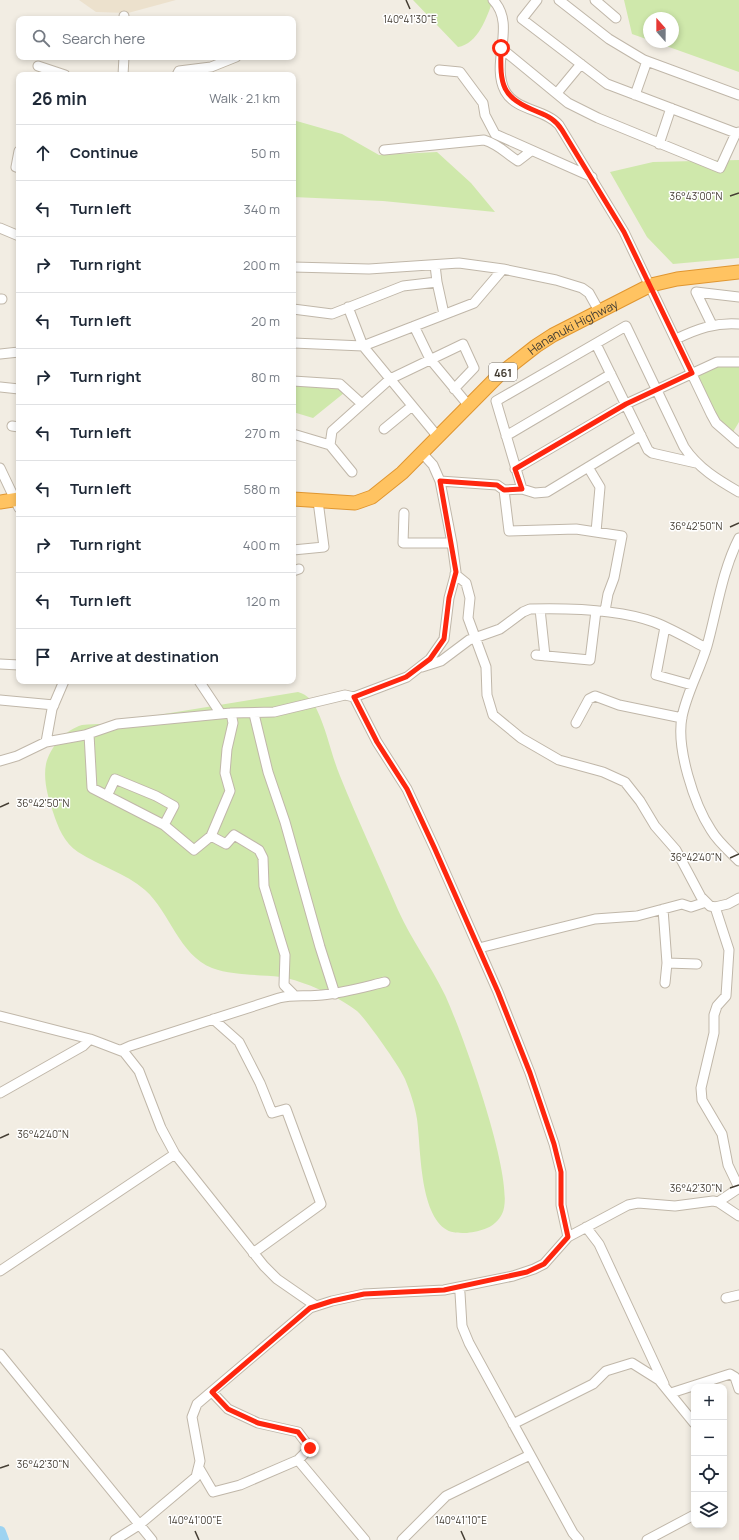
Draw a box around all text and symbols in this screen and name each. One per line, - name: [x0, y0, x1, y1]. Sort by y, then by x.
- text: 140°41'30"E: [383, 12, 437, 26]
- north arrow: [643, 12, 679, 48]
- search box: [16, 16, 296, 60]
- icon: search: [30, 27, 52, 49]
- text: Search here: [62, 28, 145, 49]
- route start: [492, 39, 510, 57]
- text: 26 min: [32, 87, 87, 110]
- text: Walk · 2.1 km: [209, 89, 280, 107]
- icon: ahead: [32, 142, 54, 164]
- text: Continue: [70, 142, 138, 163]
- text: 50 m: [251, 144, 280, 162]
- text: 36°43'00"N: [670, 189, 723, 203]
- icon: left: [32, 198, 54, 220]
- text: Turn left: [70, 198, 132, 219]
- text: 340 m: [244, 200, 280, 218]
- icon: right: [32, 254, 54, 276]
- text: Turn right: [70, 254, 141, 275]
- text: 200 m: [243, 256, 280, 274]
- street label: Hananuki Highway: [524, 295, 621, 358]
- icon: left: [32, 310, 54, 332]
- text: Turn left: [70, 310, 132, 331]
- text: 20 m: [251, 312, 280, 330]
- road number: 461: [489, 363, 517, 381]
- icon: right: [32, 366, 54, 388]
- text: Turn right: [70, 366, 141, 387]
- text: 80 m: [251, 368, 280, 386]
- icon: left: [32, 422, 54, 444]
- text: Turn left: [70, 422, 132, 443]
- text: 270 m: [245, 424, 280, 442]
- icon: left: [32, 478, 54, 500]
- text: Turn left: [70, 478, 132, 499]
- text: 580 m: [243, 480, 280, 498]
- text: 36°42'50"N: [670, 519, 722, 533]
- icon: right: [32, 534, 54, 556]
- text: Turn right: [70, 534, 141, 555]
- text: 400 m: [243, 536, 280, 554]
- icon: left: [32, 590, 54, 612]
- text: Turn left: [70, 590, 132, 611]
- text: 120 m: [246, 592, 280, 610]
- icon: arrive: [32, 646, 54, 668]
- text: Arrive at destination: [70, 646, 219, 667]
- text: 36°42'50"N: [17, 796, 69, 810]
- text: 36°42'40"N: [670, 850, 722, 864]
- text: 36°42'40"N: [17, 1127, 69, 1141]
- text: 36°42'30"N: [670, 1181, 722, 1195]
- map controls: [691, 1384, 727, 1528]
- button: +: [691, 1384, 727, 1420]
- button: −: [691, 1420, 727, 1456]
- route end: [301, 1439, 319, 1457]
- button: locate: [691, 1456, 727, 1492]
- text: 36°42'30"N: [17, 1457, 69, 1471]
- button: layers: [691, 1492, 727, 1528]
- text: 140°41'00"E: [168, 1513, 222, 1527]
- text: 140°41'10"E: [435, 1513, 487, 1527]

